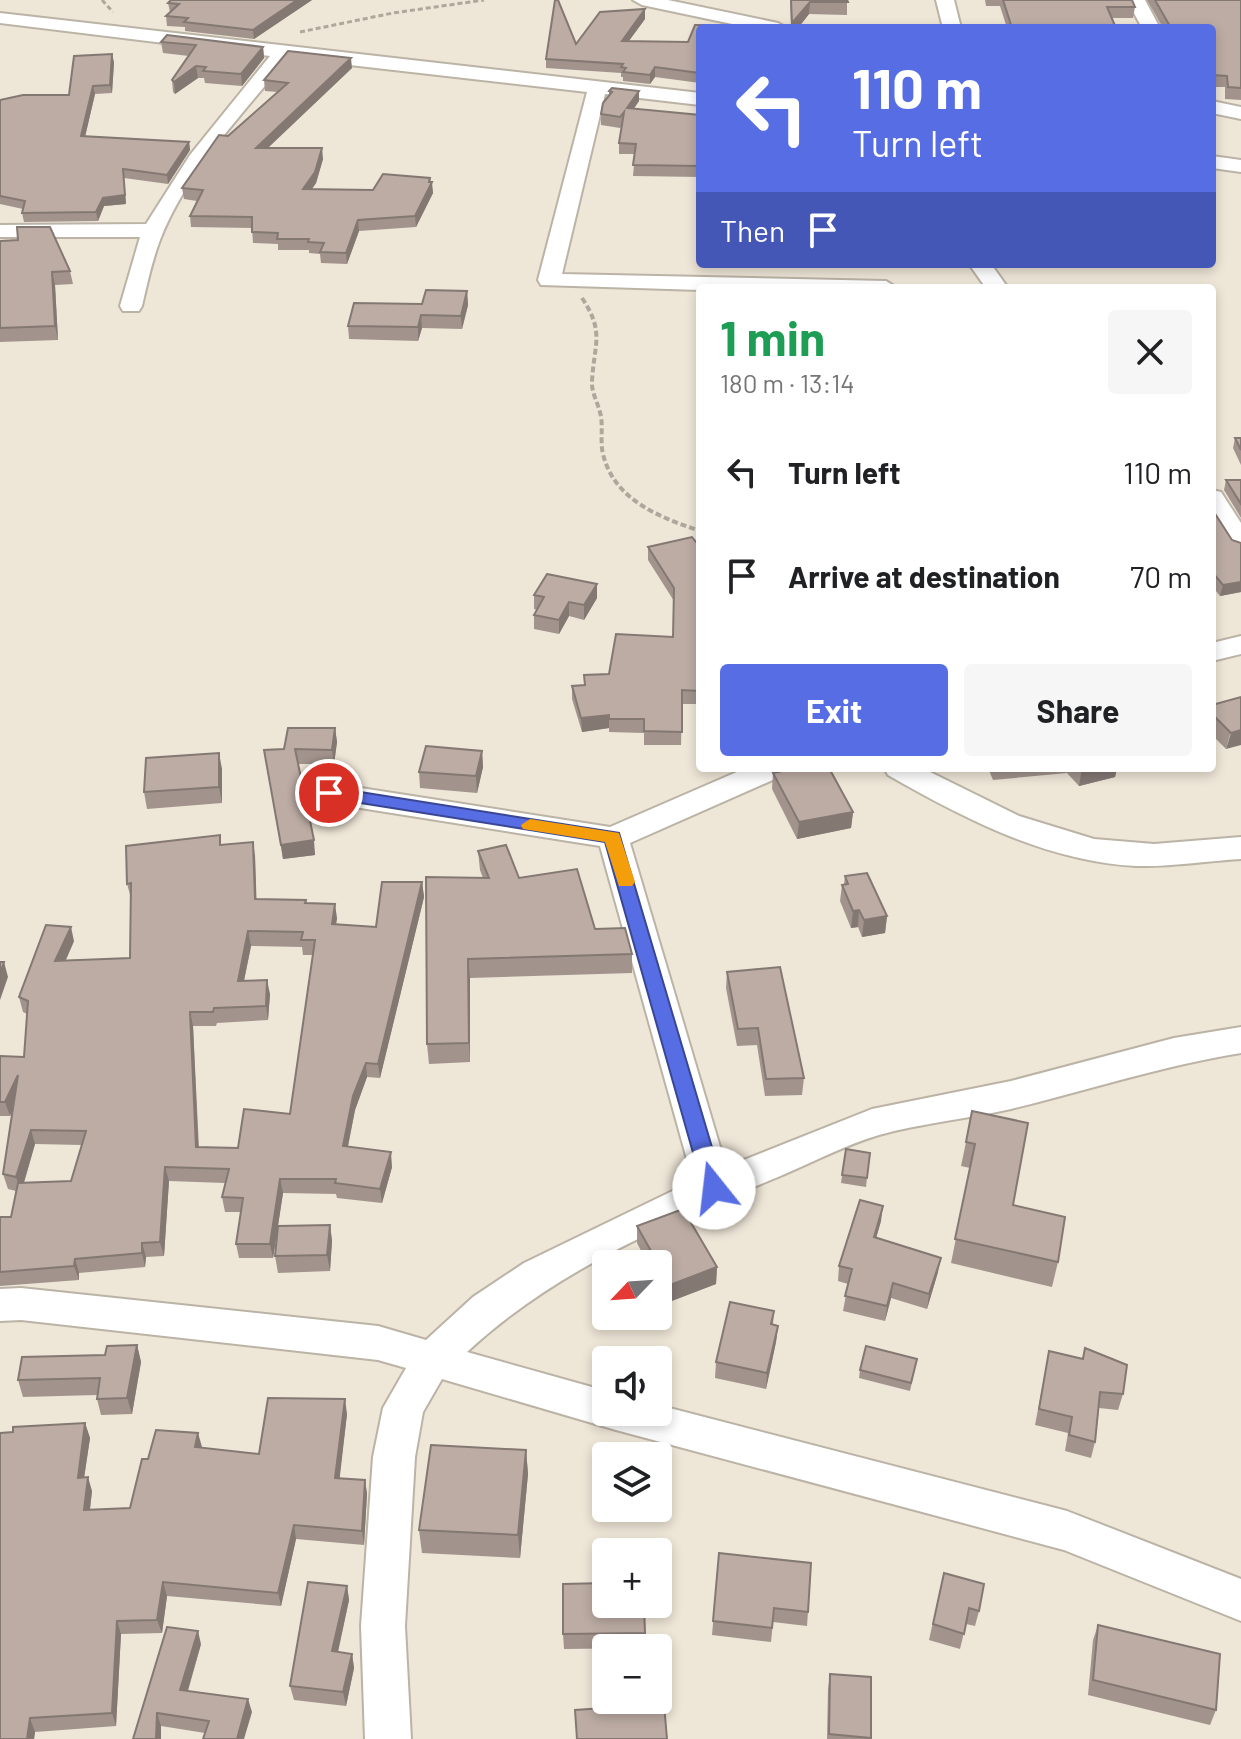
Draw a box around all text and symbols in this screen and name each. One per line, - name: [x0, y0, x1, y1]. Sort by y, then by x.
- text: 110 m: [852, 53, 982, 120]
- icon: left: [720, 56, 824, 160]
- text: Turn left: [852, 121, 983, 164]
- icon: arrive: [801, 208, 845, 252]
- text: Then: [720, 212, 785, 248]
- text: 1 min: [720, 308, 825, 366]
- button: close: [1108, 310, 1192, 394]
- text: 180 m · 13:14: [720, 367, 855, 398]
- icon: left: [720, 450, 764, 494]
- text: Turn left: [788, 454, 901, 490]
- text: 110 m: [1123, 454, 1192, 490]
- icon: arrive: [720, 554, 764, 598]
- text: Arrive at destination: [788, 558, 1060, 594]
- text: 70 m: [1130, 558, 1192, 594]
- button: Exit: [720, 664, 948, 756]
- button: Share: [964, 664, 1192, 756]
- pin: [295, 759, 363, 827]
- icon: arrive: [307, 771, 351, 815]
- position arrow: [672, 1146, 756, 1230]
- north arrow: [592, 1250, 672, 1330]
- map controls: [592, 1250, 672, 1714]
- button: sound: [592, 1346, 672, 1426]
- button: layers: [592, 1442, 672, 1522]
- button: +: [592, 1538, 672, 1618]
- button: −: [592, 1634, 672, 1714]

